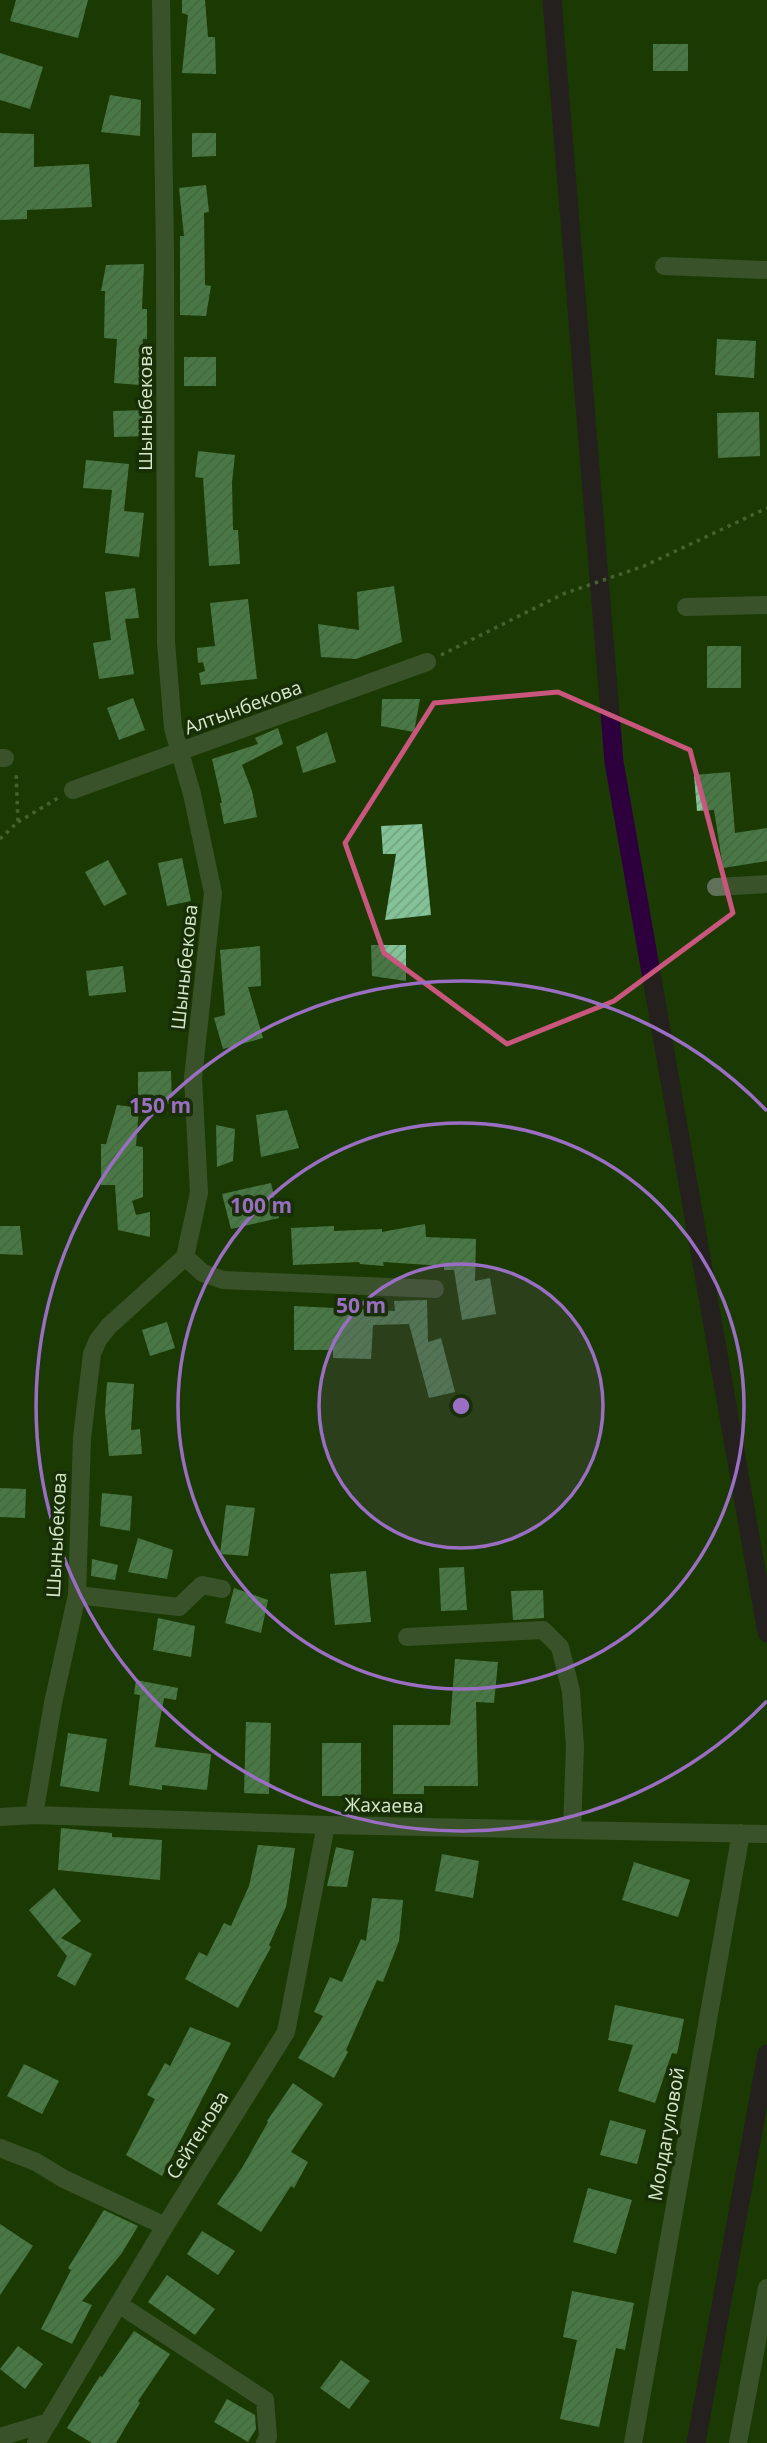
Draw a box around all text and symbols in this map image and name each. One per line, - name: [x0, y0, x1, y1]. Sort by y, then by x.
- street label: Шыныбекова: [132, 345, 158, 471]
- street label: Алтынбекова: [181, 674, 305, 740]
- street label: Шыныбекова: [165, 903, 203, 1031]
- text: 150 m: [129, 1091, 191, 1119]
- text: 100 m: [230, 1191, 292, 1219]
- text: 50 m: [336, 1291, 386, 1319]
- centre of rings: [449, 1394, 473, 1418]
- street label: Шыныбекова: [40, 1472, 72, 1598]
- street label: Жахаева: [344, 1791, 424, 1819]
- street label: Молдагуловой: [641, 2065, 691, 2203]
- street label: Сейтенова: [160, 2086, 234, 2184]

